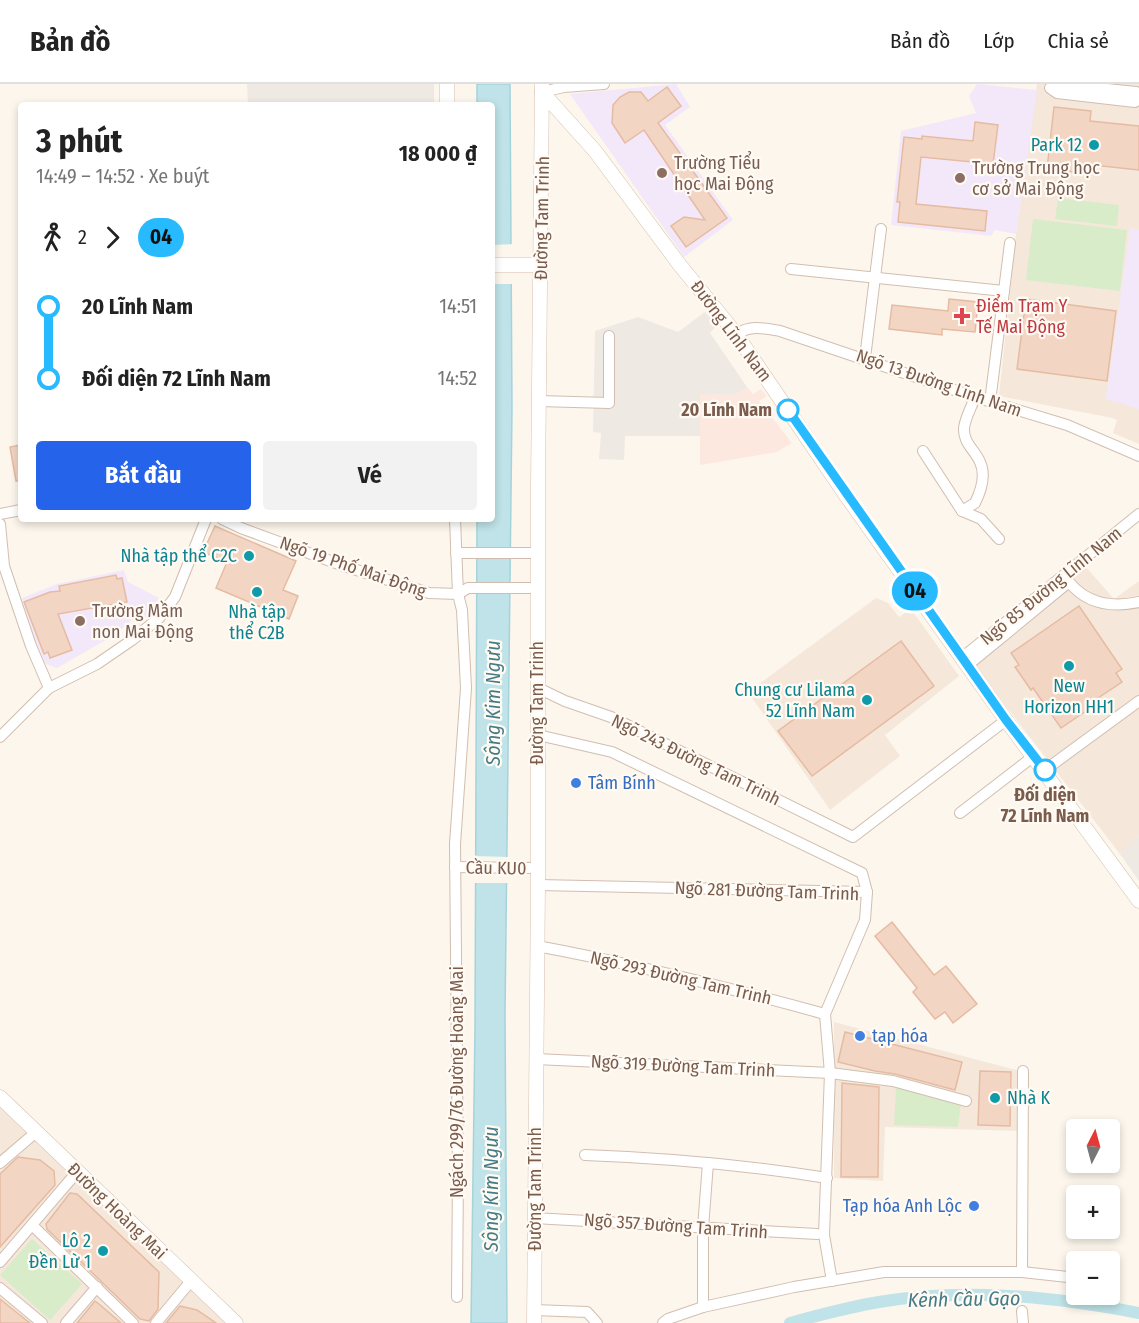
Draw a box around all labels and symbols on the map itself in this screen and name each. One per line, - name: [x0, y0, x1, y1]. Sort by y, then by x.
- place label: Park 12: [1031, 134, 1082, 156]
- marker: Park 12: [1087, 138, 1101, 152]
- place label: Trường Tiểu học Mai Động: [674, 151, 774, 195]
- street label: Đường Tam Trinh: [530, 156, 554, 280]
- place label: Trường Trung học cơ sở Mai Động: [972, 157, 1100, 200]
- marker: Trường Tiểu học Mai Động: [655, 166, 669, 180]
- marker: Trường Trung học cơ sở Mai Động: [953, 171, 967, 185]
- street label: Đường Lĩnh Nam: [686, 276, 776, 386]
- place label: Điểm Trạm Y Tế Mai Động: [976, 294, 1068, 338]
- marker: Điểm Trạm Y Tế Mai Động: [953, 307, 971, 325]
- street label: Ngõ 13 Đường Lĩnh Nam: [853, 344, 1025, 422]
- place label: 20 Lĩnh Nam: [680, 399, 772, 421]
- marker: 20 Lĩnh Nam: [777, 399, 799, 421]
- street label: Ngõ 85 Đường Lĩnh Nam: [976, 522, 1126, 650]
- street label: Ngõ 19 Phố Mai Động: [277, 532, 430, 603]
- place label: Nhà tập thể C2C: [121, 544, 237, 567]
- marker: Nhà tập thể C2C: [242, 549, 256, 563]
- line badge: 04: [888, 572, 942, 610]
- marker: Nhà tập thể C2B: [250, 585, 264, 599]
- place label: Trường Mầm non Mai Động: [92, 600, 194, 643]
- place label: Nhà tập thể C2B: [228, 601, 286, 644]
- marker: Trường Mầm non Mai Động: [73, 614, 87, 628]
- water label: Sông Kim Ngưu: [481, 640, 505, 767]
- street label: Đường Tam Trinh: [526, 641, 548, 765]
- marker: New Horizon HH1: [1062, 659, 1076, 673]
- place label: New Horizon HH1: [1024, 675, 1114, 718]
- place label: Chung cư Lilama 52 Lĩnh Nam: [735, 679, 855, 722]
- marker: Chung cư Lilama 52 Lĩnh Nam: [860, 693, 874, 707]
- street label: Ngõ 243 Đường Tam Trinh: [608, 710, 784, 810]
- marker: Đối diện 72 Lĩnh Nam: [1034, 759, 1056, 781]
- place label: Tâm Bính: [588, 772, 656, 794]
- marker: Tâm Bính: [569, 776, 583, 790]
- place label: Đối diện 72 Lĩnh Nam: [1001, 783, 1089, 827]
- street label: Cầu KU0: [465, 856, 527, 880]
- street label: Ngõ 281 Đường Tam Trinh: [674, 877, 860, 905]
- street label: Ngõ 293 Đường Tam Trinh: [588, 946, 774, 1010]
- street label: Ngách 299/76 Đường Hoàng Mai: [446, 966, 468, 1198]
- place label: tạp hóa: [872, 1025, 928, 1047]
- marker: tạp hóa: [853, 1029, 867, 1043]
- street label: Ngõ 319 Đường Tam Trinh: [590, 1050, 776, 1082]
- place label: Nhà K: [1007, 1087, 1050, 1109]
- marker: Nhà K: [988, 1091, 1002, 1105]
- north arrow: [1066, 1119, 1120, 1173]
- water label: Sông Kim Ngưu: [479, 1126, 503, 1253]
- street label: Đường Tam Trinh: [524, 1127, 546, 1251]
- street label: Đường Hoàng Mai: [63, 1158, 171, 1264]
- place label: Tạp hóa Anh Lộc: [843, 1195, 962, 1217]
- marker: Tạp hóa Anh Lộc: [967, 1199, 981, 1213]
- street label: Ngõ 357 Đường Tam Trinh: [583, 1209, 769, 1243]
- place label: Lô 2 Đền Lừ 1: [29, 1230, 91, 1273]
- marker: Lô 2 Đền Lừ 1: [96, 1244, 110, 1258]
- water label: Kênh Cầu Gạo: [907, 1286, 1021, 1312]

